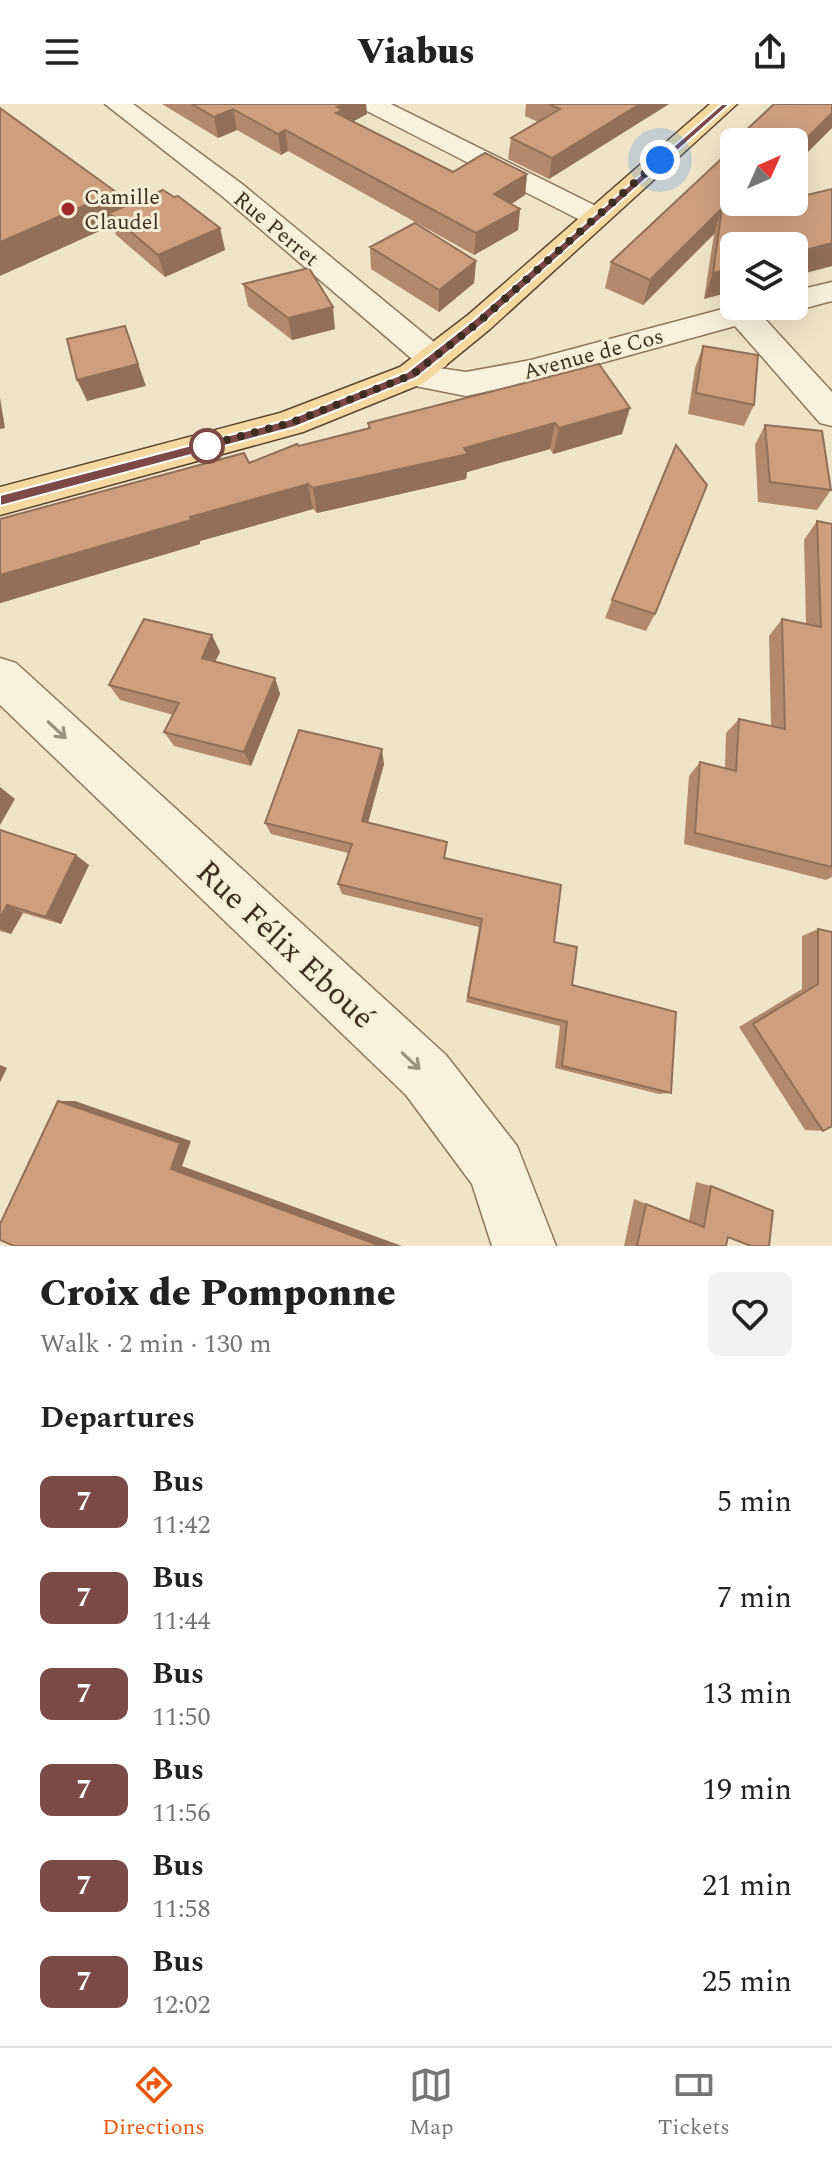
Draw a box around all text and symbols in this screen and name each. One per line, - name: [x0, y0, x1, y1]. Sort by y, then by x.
- text: Viabus: [357, 25, 475, 80]
- icon: menu: [40, 30, 84, 74]
- icon: share: [748, 30, 792, 74]
- north arrow: [720, 128, 808, 216]
- map controls: [720, 128, 808, 320]
- your location: [640, 140, 680, 180]
- place label: Camille Claudel: [84, 181, 160, 239]
- street label: Rue Perret: [226, 183, 326, 275]
- marker: Camille Claudel: [59, 200, 77, 218]
- button: layers: [720, 232, 808, 320]
- street label: Avenue de Cos: [520, 320, 667, 389]
- unlabelled marker: [190, 429, 224, 463]
- one-way arrow: [47, 721, 67, 740]
- street label: Rue Félix Eboué: [184, 849, 386, 1041]
- one-way arrow: [400, 1051, 420, 1069]
- text: Croix de Pomponne: [40, 1265, 396, 1323]
- button: heart: [708, 1272, 792, 1356]
- text: Walk · 2 min · 130 m: [40, 1324, 272, 1364]
- text: Departures: [40, 1395, 195, 1441]
- text: Bus: [152, 1459, 204, 1505]
- text: 5 min: [717, 1479, 792, 1525]
- text: 7: [76, 1480, 92, 1523]
- text: 11:42: [152, 1505, 211, 1545]
- text: Bus: [152, 1555, 204, 1601]
- text: 7 min: [717, 1575, 792, 1621]
- text: 7: [76, 1576, 92, 1619]
- text: 11:44: [152, 1601, 211, 1641]
- text: Bus: [152, 1651, 204, 1697]
- text: 13 min: [702, 1671, 792, 1717]
- text: 7: [76, 1672, 92, 1715]
- text: 11:50: [152, 1697, 211, 1737]
- text: Bus: [152, 1747, 204, 1793]
- text: 19 min: [702, 1767, 792, 1813]
- text: 7: [76, 1768, 92, 1811]
- text: 11:56: [152, 1793, 211, 1833]
- text: Bus: [152, 1843, 204, 1889]
- text: 21 min: [702, 1863, 792, 1909]
- text: 7: [76, 1864, 92, 1907]
- text: 11:58: [152, 1889, 211, 1929]
- text: Bus: [152, 1939, 204, 1985]
- text: 25 min: [702, 1959, 792, 2005]
- text: 7: [76, 1960, 92, 2003]
- text: 12:02: [152, 1985, 211, 2025]
- tab: Directions: [102, 2063, 205, 2144]
- tab: Map: [409, 2063, 454, 2144]
- tab: Tickets: [658, 2063, 730, 2144]

